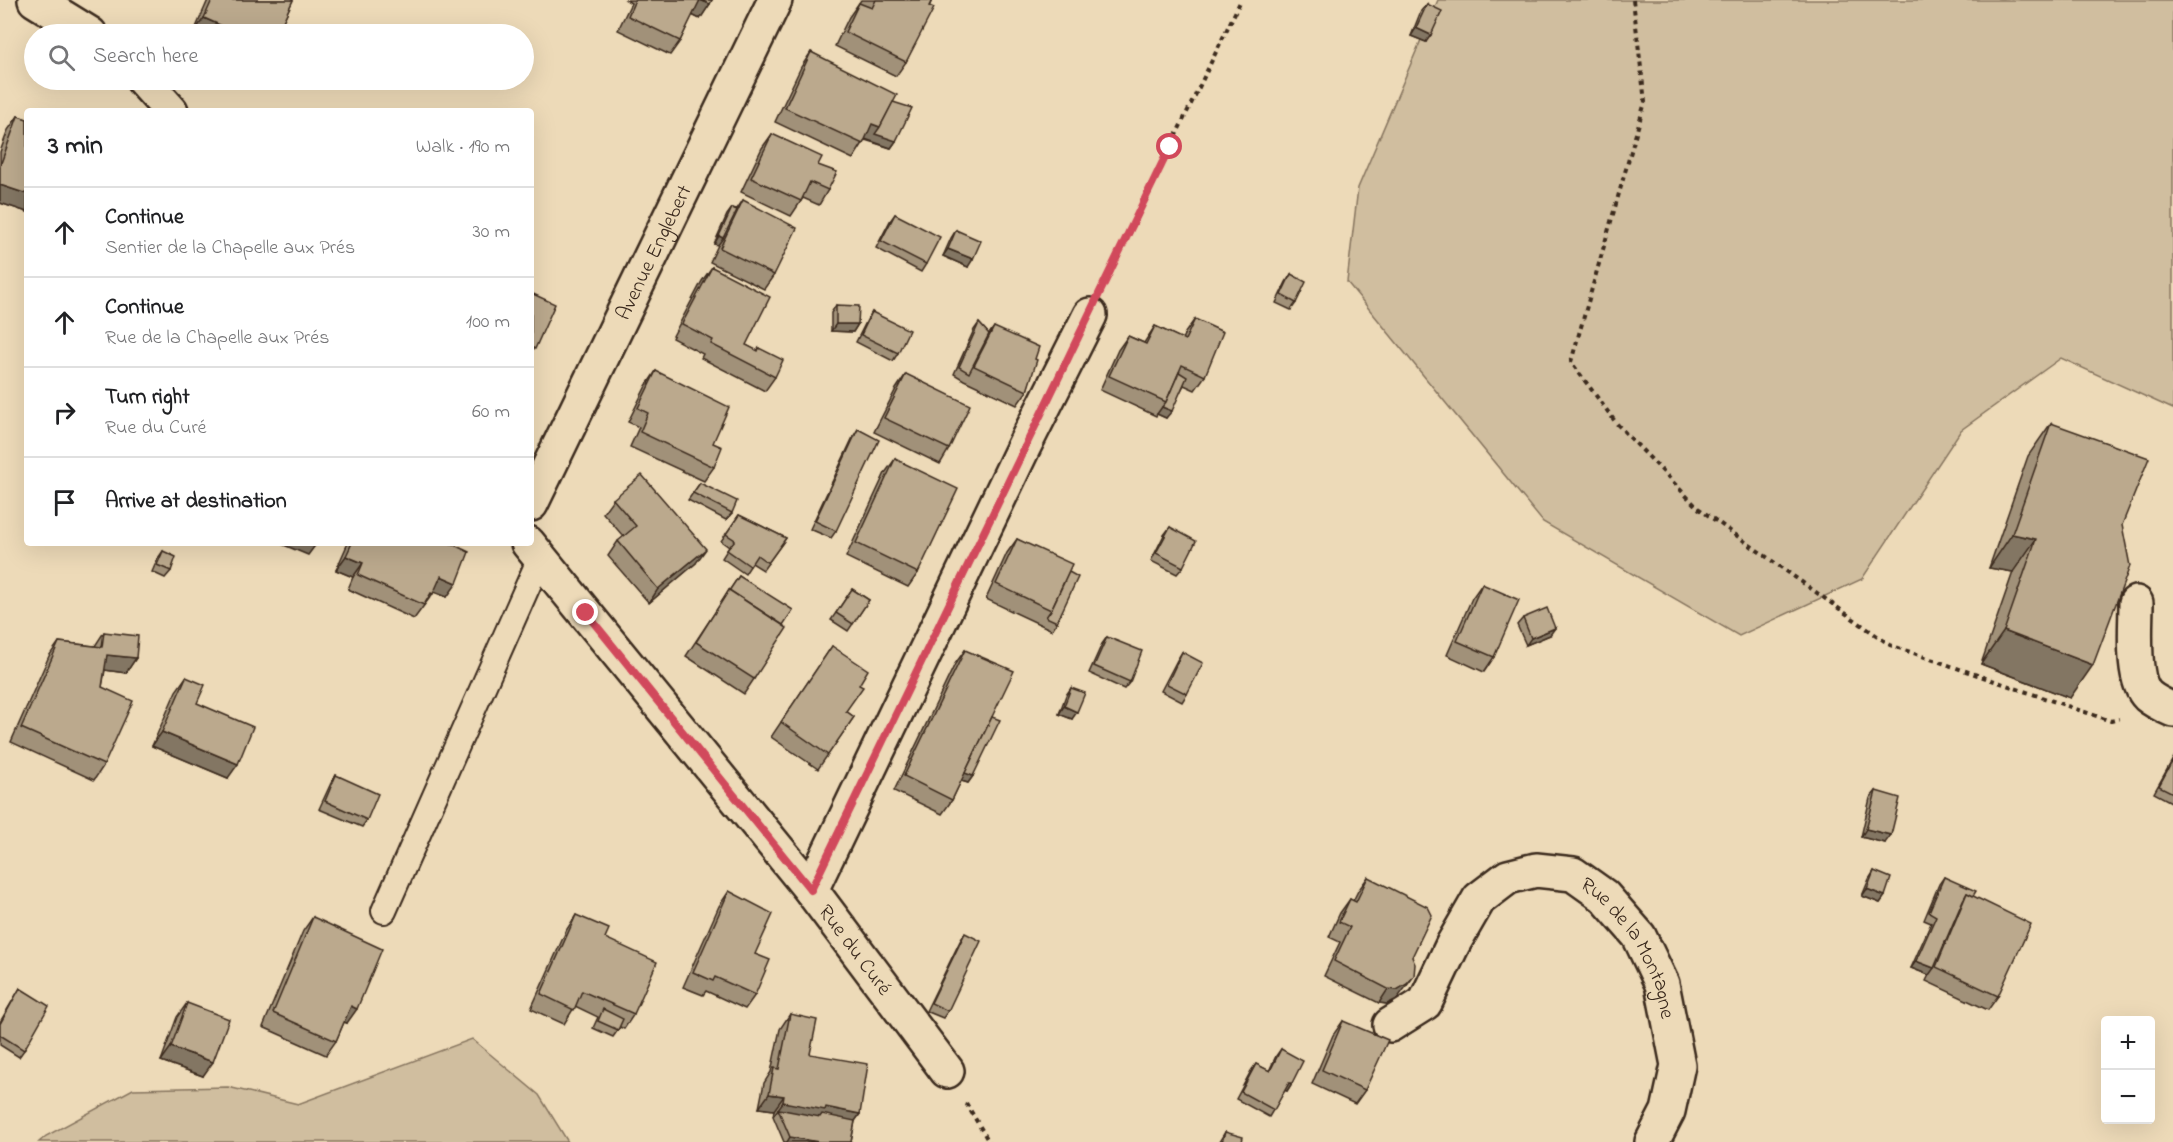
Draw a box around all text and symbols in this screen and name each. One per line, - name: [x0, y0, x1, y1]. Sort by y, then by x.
- search box: [24, 24, 534, 90]
- icon: search: [45, 41, 78, 74]
- text: Search here: [93, 41, 198, 73]
- text: 3 min: [48, 128, 103, 166]
- text: Walk · 190 m: [416, 133, 510, 162]
- route start: [1156, 133, 1182, 159]
- street label: Avenue Englebert: [609, 180, 700, 325]
- text: Continue: [105, 202, 184, 234]
- icon: ahead: [48, 216, 81, 249]
- text: 30 m: [473, 218, 510, 247]
- text: Sentier de la Chapelle aux Prés: [105, 234, 355, 263]
- text: Continue: [105, 292, 184, 324]
- icon: ahead: [48, 306, 81, 339]
- text: 100 m: [466, 308, 510, 337]
- text: Rue de la Chapelle aux Prés: [105, 324, 329, 353]
- text: Turn right: [105, 382, 190, 414]
- icon: right: [48, 396, 81, 429]
- text: 60 m: [472, 398, 510, 427]
- text: Rue du Curé: [105, 414, 207, 443]
- icon: arrive: [48, 486, 81, 519]
- text: Arrive at destination: [105, 486, 287, 518]
- route end: [572, 599, 598, 625]
- street label: Rue de la Montagne: [1573, 871, 1682, 1022]
- street label: Rue du Curé: [810, 899, 898, 1003]
- map controls: [2101, 1016, 2155, 1124]
- button: +: [2101, 1016, 2155, 1070]
- button: −: [2101, 1070, 2155, 1124]

